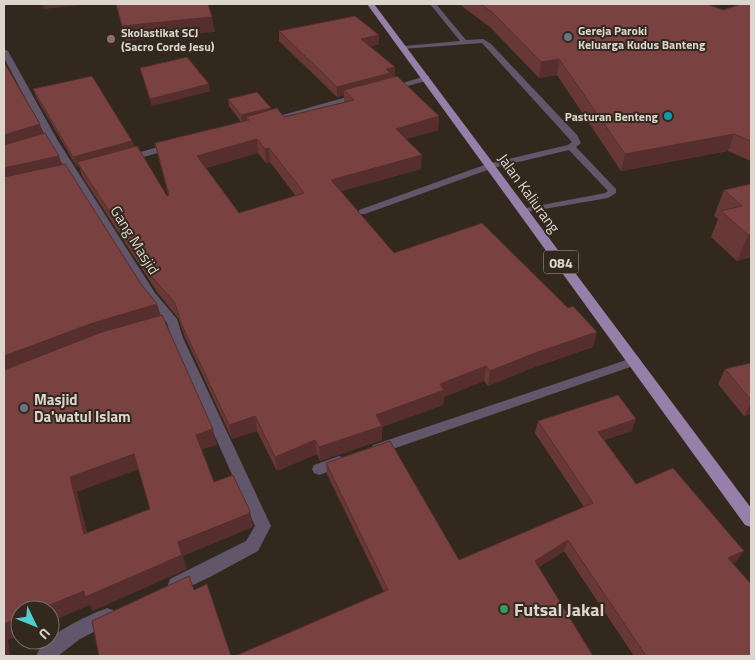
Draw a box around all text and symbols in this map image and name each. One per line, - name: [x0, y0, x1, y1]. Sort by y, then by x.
- place label: Gereja Paroki Keluarga Kudus Banteng: [578, 21, 706, 54]
- place label: Skolastikat SCJ (Sacro Corde Jesu): [121, 23, 215, 56]
- marker: Gereja Paroki Keluarga Kudus Banteng: [562, 31, 574, 43]
- marker: Skolastikat SCJ (Sacro Corde Jesu): [105, 33, 117, 45]
- place label: Pasturan Benteng: [565, 107, 659, 126]
- marker: Pasturan Benteng: [662, 110, 674, 122]
- street label: Jalan Kaliurang: [492, 148, 566, 238]
- street label: Gang Masjid: [105, 201, 165, 279]
- road number: 084: [544, 250, 578, 274]
- place label: Masjid Da'watul Islam: [34, 388, 131, 428]
- marker: Masjid Da'watul Islam: [18, 402, 30, 414]
- place label: Futsal Jakal: [514, 596, 604, 623]
- north arrow: [10, 600, 60, 650]
- marker: Futsal Jakal: [498, 603, 510, 615]
- text: U: [34, 624, 56, 645]

